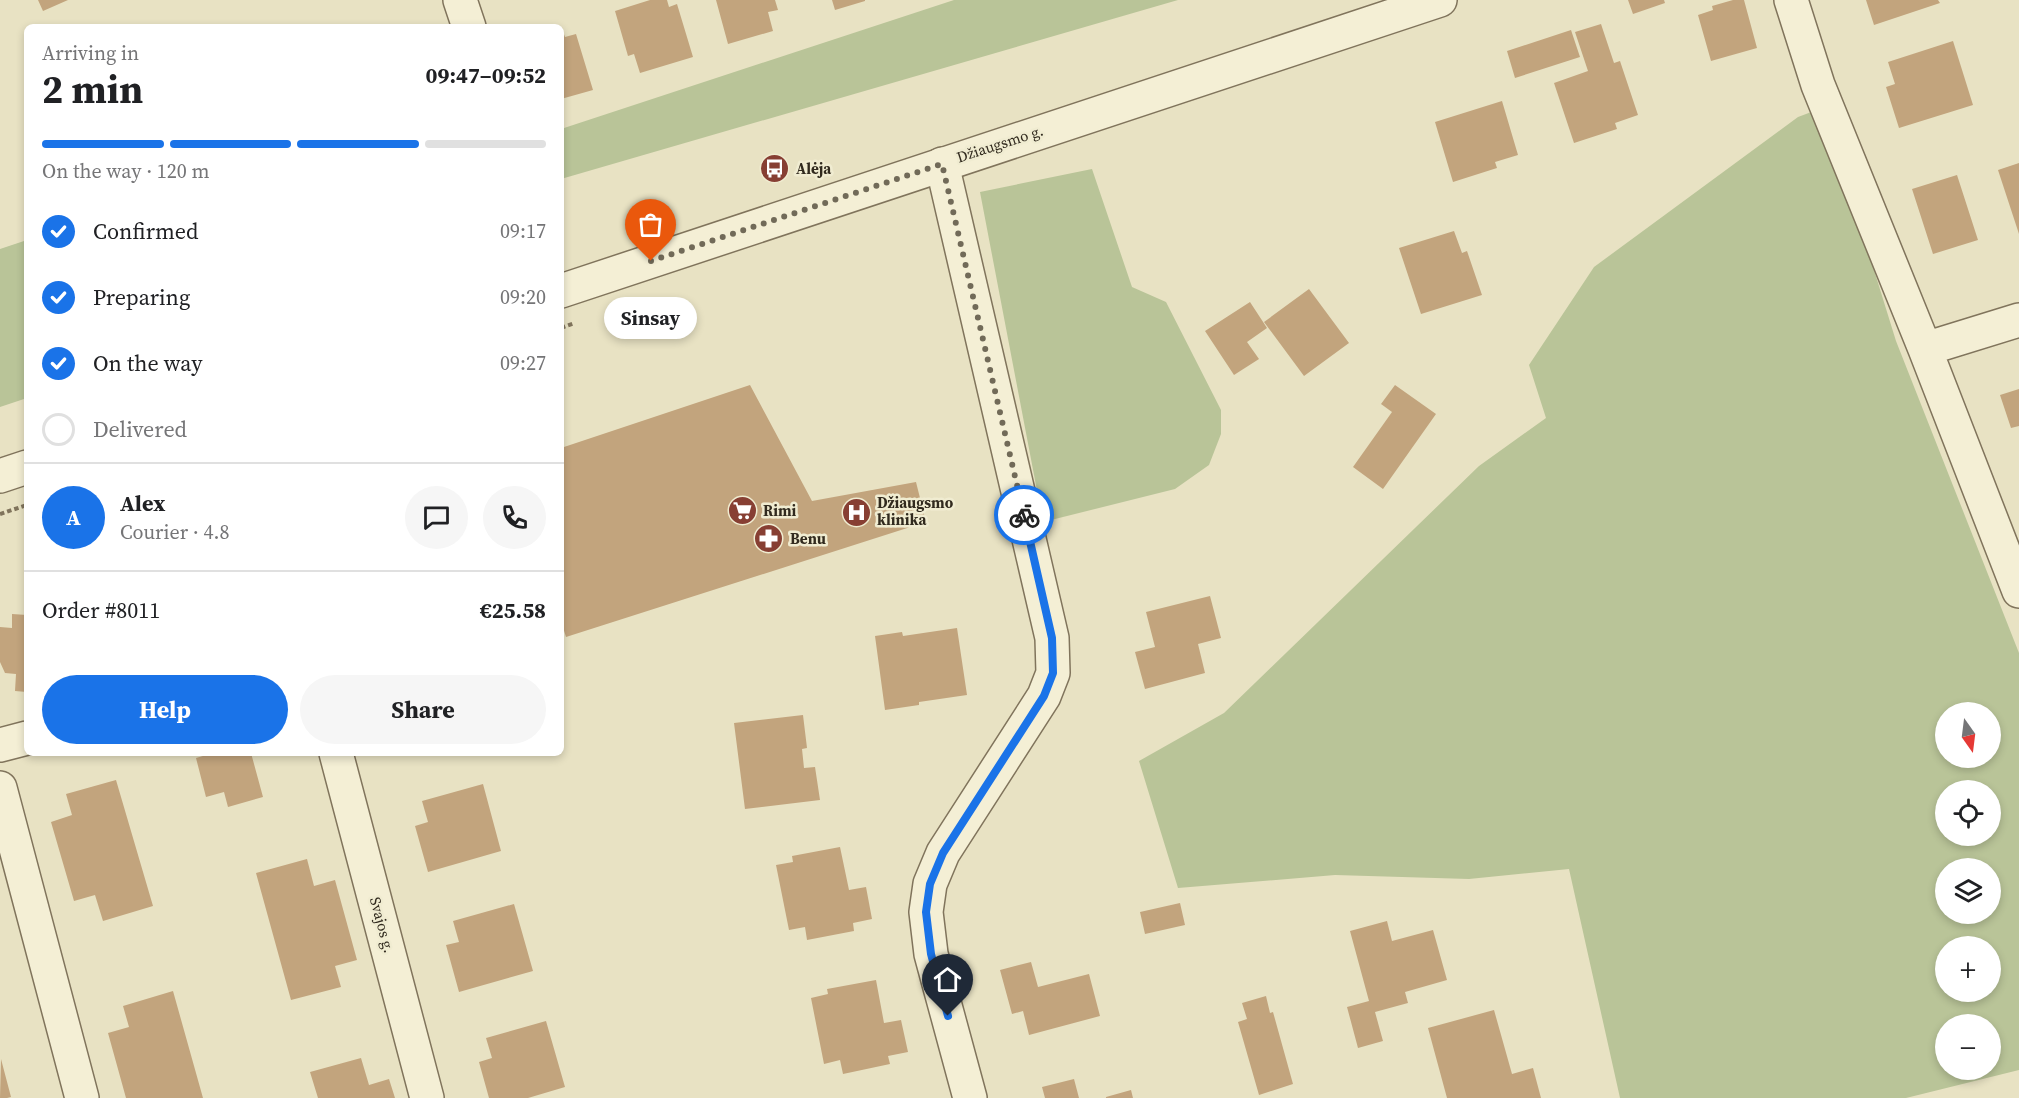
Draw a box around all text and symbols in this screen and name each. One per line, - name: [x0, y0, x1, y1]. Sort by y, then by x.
- text: Arriving in: [42, 39, 139, 67]
- text: 09:47–09:52: [426, 60, 546, 90]
- text: 2 min: [42, 63, 143, 116]
- street label: Džiaugsmo g.: [954, 120, 1046, 167]
- bus stop icon: Alėja: [759, 153, 791, 185]
- text: On the way · 120 m: [42, 157, 209, 185]
- place label: Alėja: [796, 158, 832, 179]
- pin: [625, 199, 676, 261]
- icon: bag: [634, 208, 667, 241]
- icon: check: [42, 215, 75, 248]
- text: Confirmed: [93, 216, 198, 246]
- text: 09:17: [500, 217, 546, 245]
- icon: check: [42, 281, 75, 314]
- text: Preparing: [93, 282, 190, 312]
- text: 09:20: [500, 283, 546, 311]
- callout: Sinsay: [604, 297, 698, 339]
- text: Sinsay: [621, 304, 680, 332]
- icon: check: [42, 347, 75, 380]
- text: On the way: [93, 348, 202, 378]
- text: 09:27: [500, 349, 546, 377]
- text: Delivered: [93, 414, 187, 444]
- courier: [994, 485, 1054, 545]
- button: chat: [405, 486, 468, 549]
- button: phone: [483, 486, 546, 549]
- text: Alex: [120, 488, 165, 518]
- place label: Džiaugsmo klinika: [877, 492, 954, 530]
- supermarket icon: Rimi: [726, 495, 758, 527]
- hospital icon: Džiaugsmo klinika: [840, 496, 872, 528]
- icon: bike: [1008, 499, 1041, 532]
- place label: Rimi: [763, 500, 797, 521]
- text: A: [66, 502, 81, 532]
- text: Courier · 4.8: [120, 518, 229, 546]
- pharmacy icon: Benu: [753, 523, 785, 555]
- place label: Benu: [790, 528, 826, 549]
- text: Order #8011: [42, 595, 160, 625]
- text: €25.58: [480, 595, 546, 625]
- button: Help: [42, 675, 288, 744]
- button: Share: [300, 675, 546, 744]
- north arrow: [1935, 702, 2001, 768]
- map controls: [1935, 702, 2001, 1080]
- button: locate: [1935, 780, 2001, 846]
- button: layers: [1935, 858, 2001, 924]
- street label: Svajos g.: [365, 895, 400, 955]
- button: +: [1935, 936, 2001, 1002]
- pin: [922, 954, 973, 1016]
- icon: home: [931, 963, 964, 996]
- button: −: [1935, 1014, 2001, 1080]

